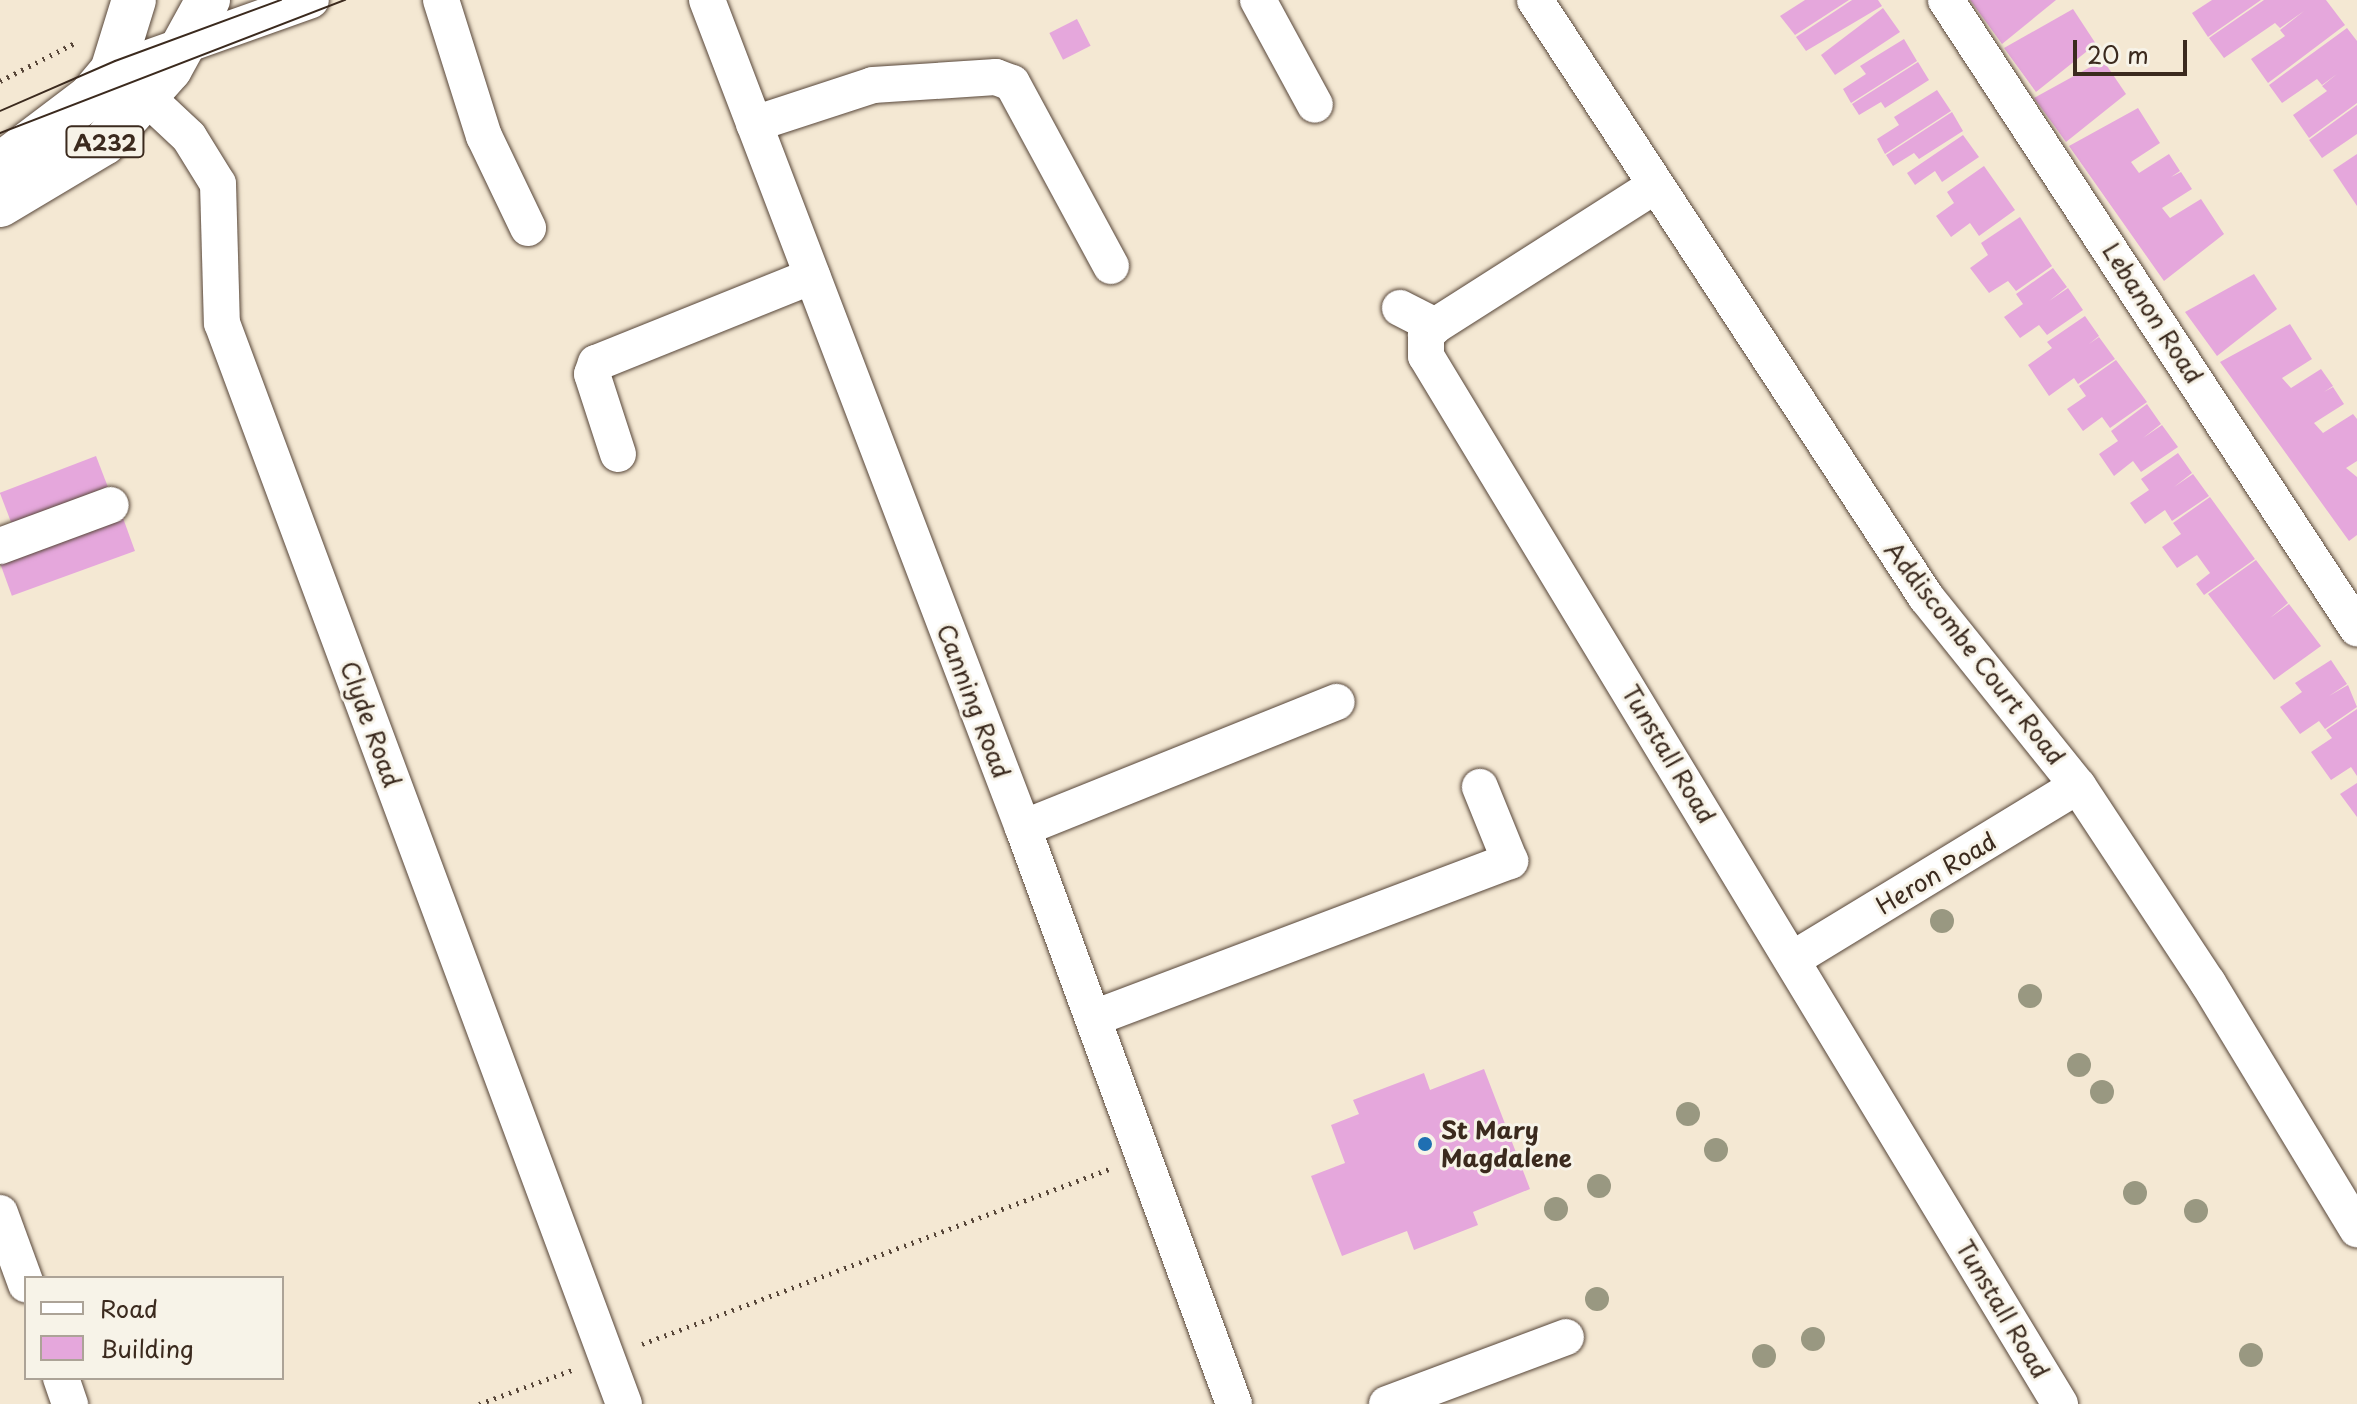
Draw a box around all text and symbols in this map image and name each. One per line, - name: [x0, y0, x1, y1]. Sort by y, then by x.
- scale bar: [2077, 24, 2191, 74]
- text: 20 m: [2087, 36, 2149, 72]
- road number: A232: [65, 124, 145, 160]
- street label: Lebanon Road: [2097, 237, 2209, 389]
- street label: Addiscombe Court Road: [1877, 534, 2073, 772]
- street label: Canning Road: [931, 620, 1017, 782]
- street label: Clyde Road: [335, 658, 407, 790]
- street label: Tunstall Road: [1616, 679, 1722, 829]
- street label: Heron Road: [1870, 826, 2002, 920]
- place label: St Mary Magdalene: [1441, 1116, 1572, 1172]
- marker: St Mary Magdalene: [1416, 1135, 1434, 1153]
- street label: Tunstall Road: [1950, 1234, 2056, 1384]
- legend: [24, 1276, 284, 1380]
- text: Road: [100, 1290, 158, 1326]
- text: Building: [100, 1330, 194, 1366]

